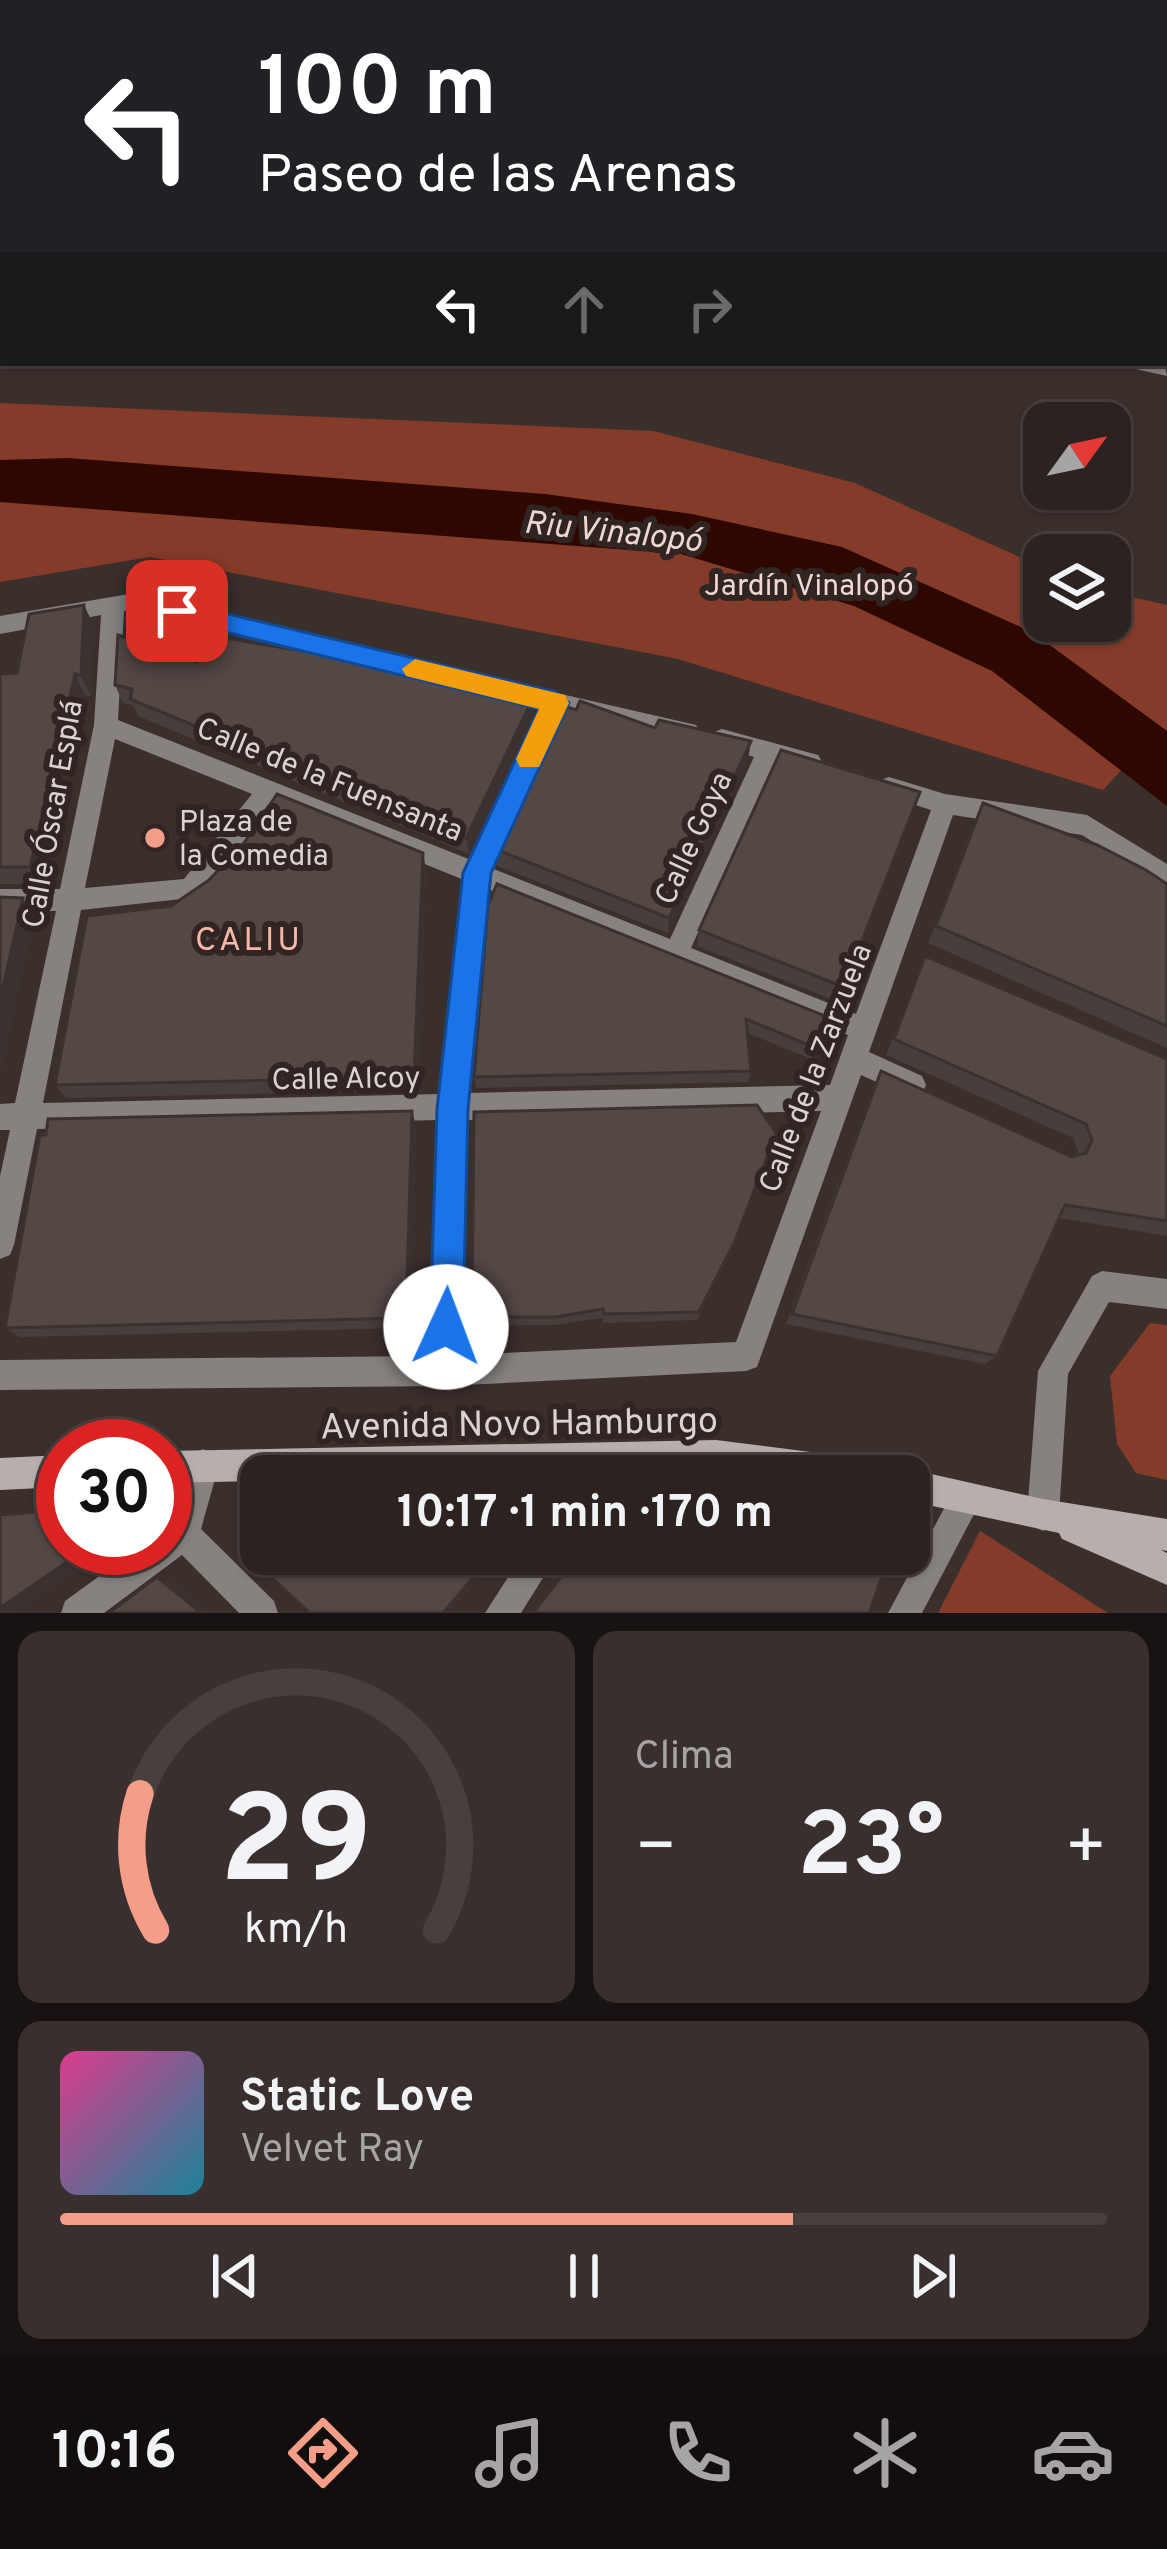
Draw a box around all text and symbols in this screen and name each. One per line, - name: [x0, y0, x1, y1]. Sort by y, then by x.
- text: 100 m: [258, 39, 497, 145]
- icon: left: [60, 48, 216, 204]
- text: Paseo de las Arenas: [258, 143, 738, 212]
- icon: left: [425, 276, 491, 342]
- icon: ahead: [551, 276, 617, 342]
- icon: right: [677, 276, 743, 342]
- north arrow: [1023, 402, 1131, 510]
- map controls: [1023, 402, 1131, 642]
- water label: Riu Vinalopó: [522, 504, 706, 564]
- button: layers: [1023, 534, 1131, 642]
- pin: [126, 560, 228, 662]
- park label: Jardín Vinalopó: [704, 569, 914, 606]
- icon: arrive: [144, 578, 210, 644]
- street label: Calle Óscar Esplá: [13, 697, 93, 931]
- street label: Calle de la Fuensanta: [191, 711, 468, 852]
- street label: Calle Goya: [648, 767, 742, 911]
- place label: Plaza de la Comedia: [179, 805, 329, 876]
- marker: Plaza de la Comedia: [142, 825, 168, 851]
- district label: CALIU: [195, 921, 303, 963]
- street label: Calle de la Zarzuela: [753, 939, 882, 1199]
- street label: Calle Alcoy: [271, 1061, 421, 1100]
- position arrow: [383, 1264, 509, 1390]
- street label: Avenida Novo Hamburgo: [320, 1400, 718, 1452]
- speed limit sign: 30: [36, 1419, 192, 1575]
- text: 10:17 · 1 min · 170 m: [397, 1486, 773, 1543]
- text: Clima: [635, 1734, 734, 1783]
- text: 29: [220, 1769, 373, 1927]
- text: 23°: [798, 1794, 944, 1907]
- text: −: [635, 1809, 677, 1892]
- text: +: [1064, 1809, 1107, 1892]
- text: km/h: [244, 1904, 348, 1958]
- text: Static Love: [240, 2070, 474, 2127]
- text: Velvet Ray: [240, 2127, 424, 2176]
- icon: previous: [202, 2243, 268, 2309]
- icon: pause: [551, 2243, 617, 2309]
- icon: next: [900, 2243, 966, 2309]
- icon: directions: [281, 2411, 365, 2495]
- icon: music: [468, 2411, 552, 2495]
- icon: phone: [656, 2411, 740, 2495]
- icon: climate: [843, 2411, 927, 2495]
- icon: car: [1031, 2411, 1115, 2495]
- text: 10:16: [52, 2419, 177, 2488]

